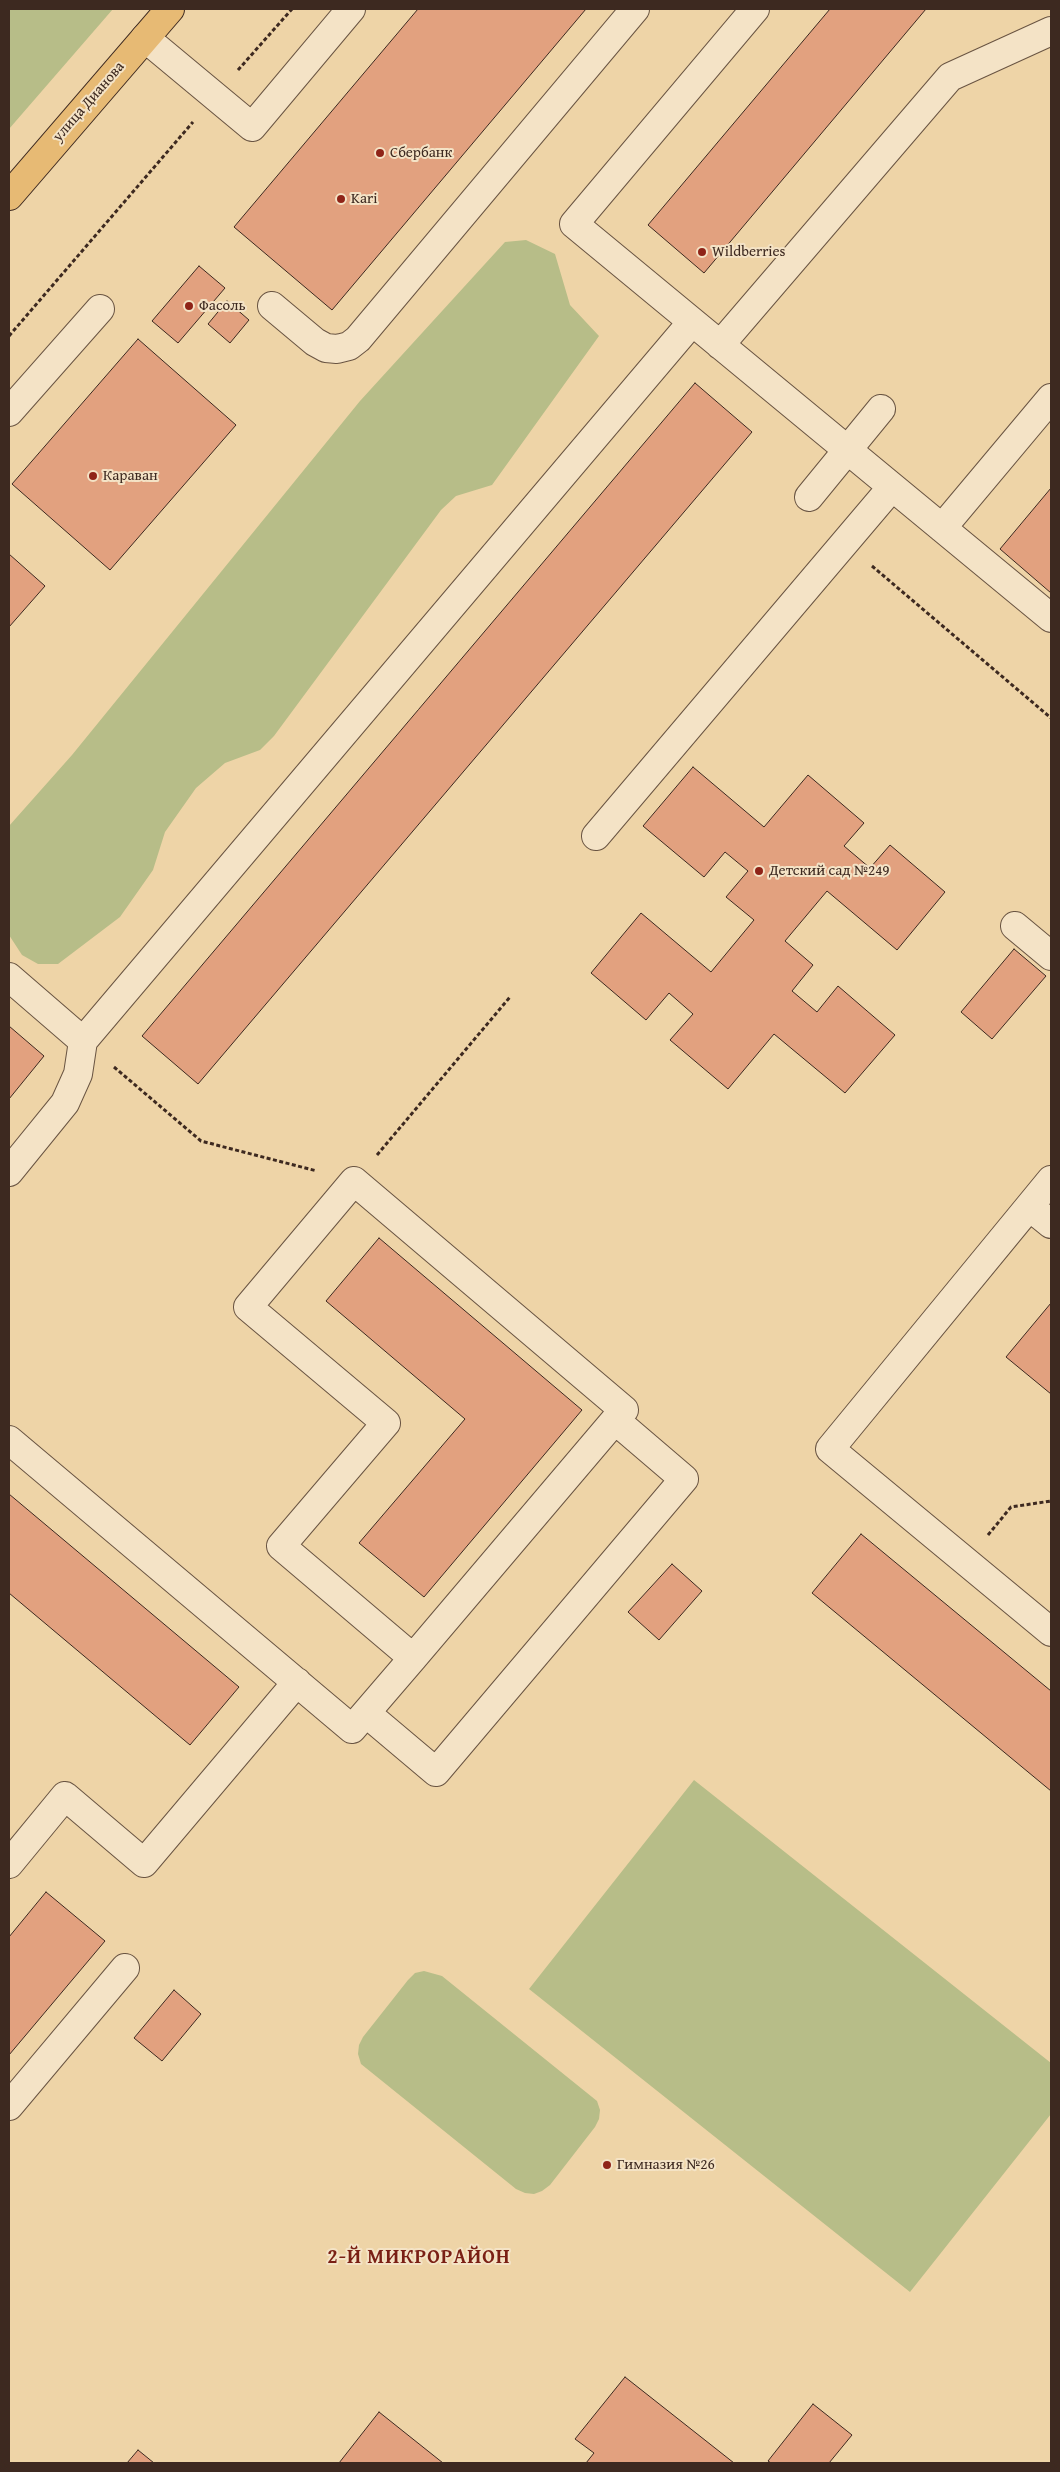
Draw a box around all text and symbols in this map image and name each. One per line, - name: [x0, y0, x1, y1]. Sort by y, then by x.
- street label: улица Дианова: [49, 58, 129, 146]
- place label: Сбербанк: [390, 144, 452, 162]
- marker: Сбербанк: [374, 147, 386, 159]
- place label: Kari: [351, 190, 377, 208]
- marker: Kari: [335, 193, 347, 205]
- place label: Wildberries: [712, 243, 786, 261]
- marker: Wildberries: [696, 246, 708, 258]
- place label: Фасоль: [199, 297, 246, 315]
- marker: Фасоль: [183, 300, 195, 312]
- place label: Караван: [103, 467, 158, 485]
- marker: Караван: [87, 470, 99, 482]
- place label: Детский сад №249: [769, 862, 890, 880]
- marker: Детский сад №249: [753, 865, 765, 877]
- place label: Гимназия №26: [617, 2156, 715, 2174]
- marker: Гимназия №26: [601, 2159, 613, 2171]
- district label: 2-Й МИКРОРАЙОН: [326, 2246, 512, 2270]

